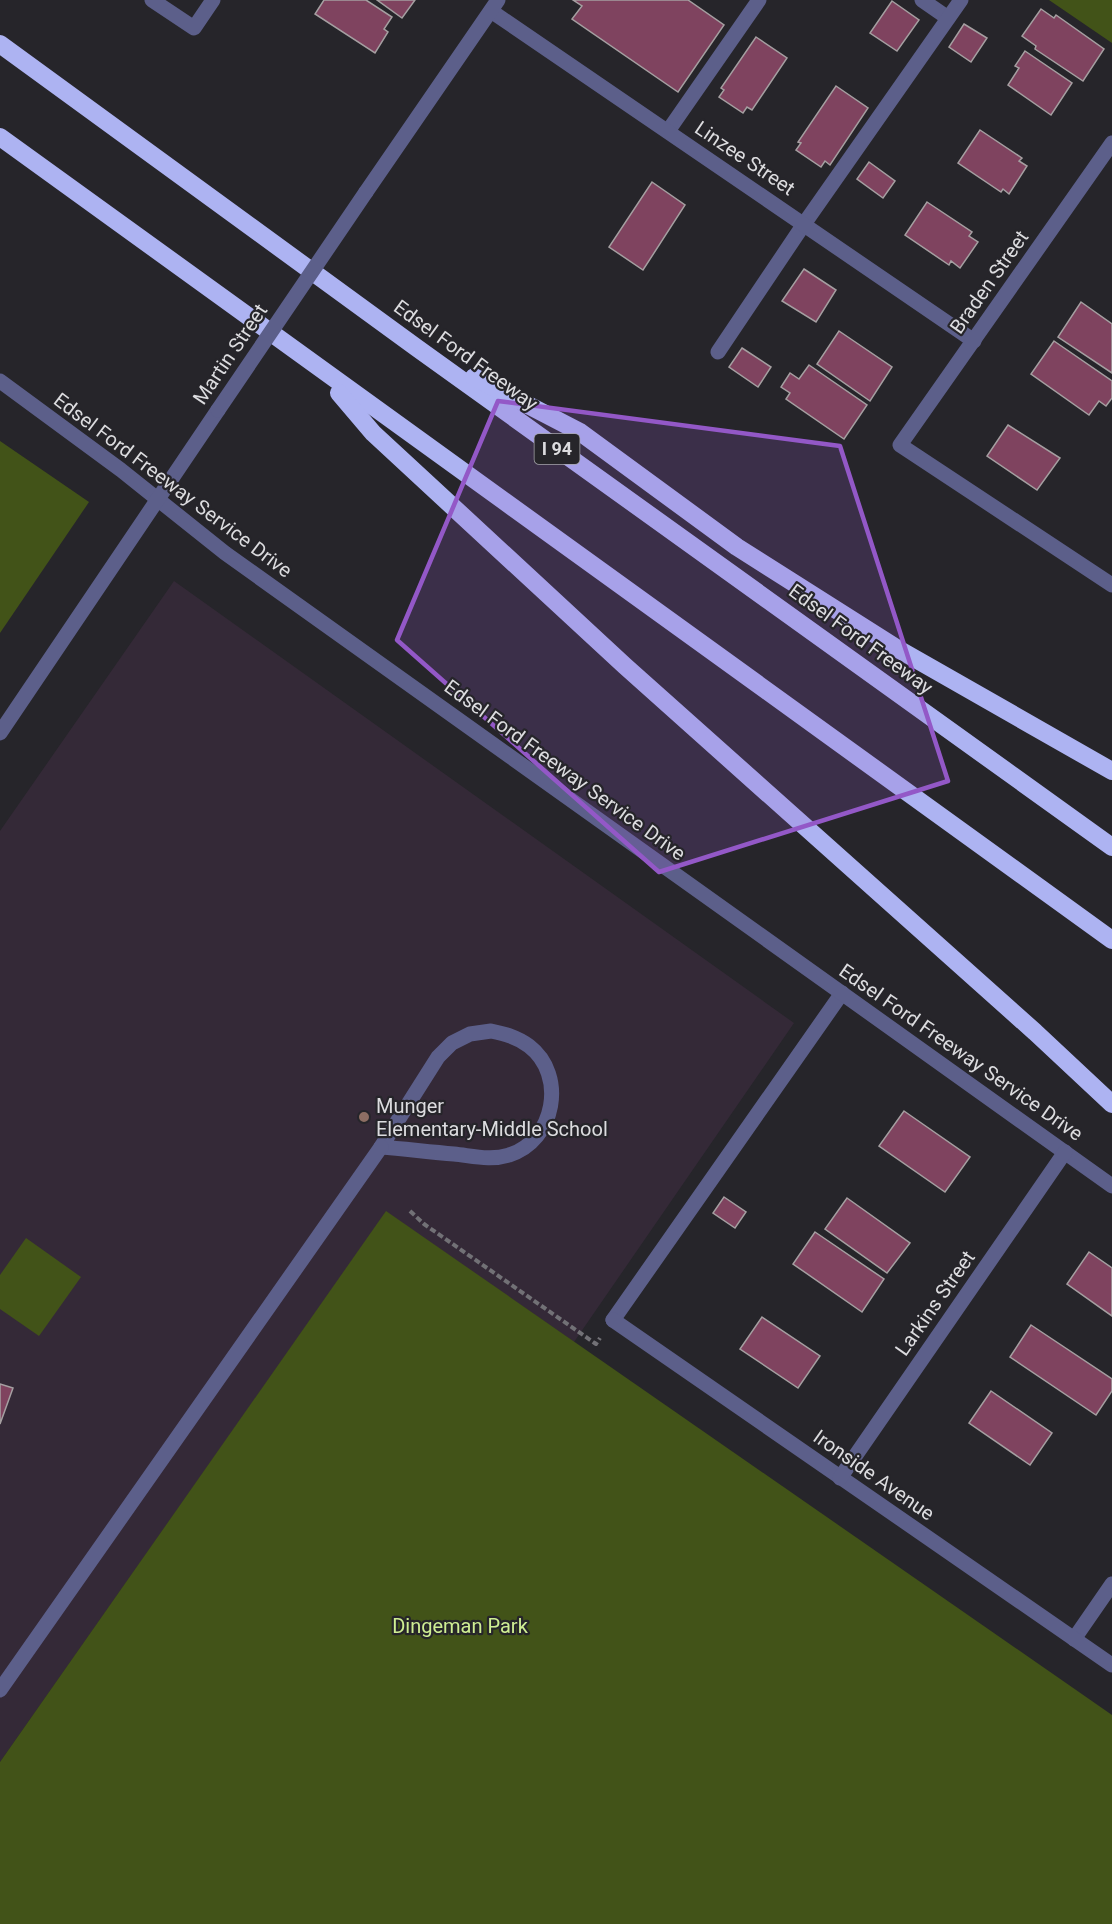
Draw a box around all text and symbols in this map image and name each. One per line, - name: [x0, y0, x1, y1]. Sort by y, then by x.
- street label: Linzee Street: [690, 116, 800, 200]
- street label: Braden Street: [945, 226, 1033, 338]
- street label: Edsel Ford Freeway: [389, 295, 543, 416]
- street label: Martin Street: [188, 299, 272, 409]
- street label: Edsel Ford Freeway Service Drive: [49, 388, 297, 582]
- road number: I 94: [534, 434, 580, 464]
- street label: Edsel Ford Freeway: [784, 579, 938, 700]
- street label: Edsel Ford Freeway Service Drive: [440, 674, 690, 866]
- street label: Edsel Ford Freeway Service Drive: [835, 958, 1087, 1146]
- place label: Munger Elementary-Middle School: [376, 1094, 608, 1141]
- marker: Munger Elementary-Middle School: [357, 1110, 371, 1124]
- street label: Larkins Street: [890, 1246, 980, 1360]
- street label: Ironside Avenue: [809, 1424, 939, 1526]
- park label: Dingeman Park: [392, 1614, 529, 1638]

